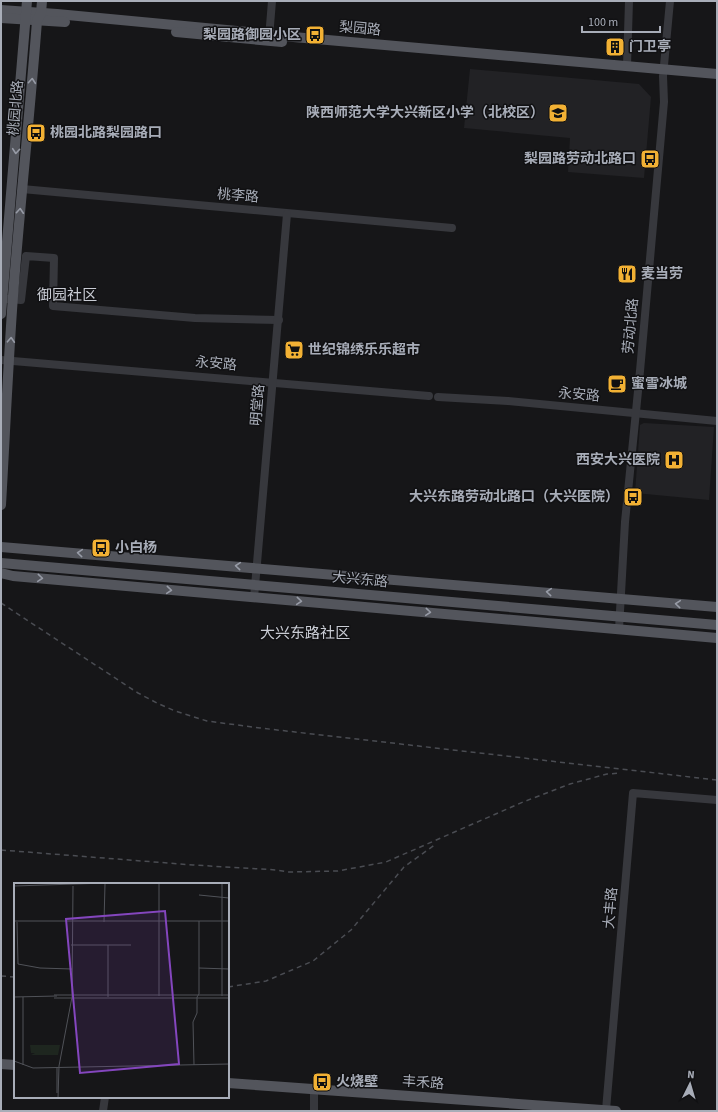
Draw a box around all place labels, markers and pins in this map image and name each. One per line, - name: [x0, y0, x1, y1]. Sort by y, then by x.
- bus stop icon: 梨园路御园小区: [304, 24, 326, 46]
- place label: 梨园路御园小区: [203, 25, 301, 45]
- building icon: 门卫亭: [604, 36, 626, 58]
- place label: 门卫亭: [629, 37, 671, 57]
- school or university icon: 陕西师范大学大兴新区小学（北校区）: [547, 102, 569, 124]
- place label: 陕西师范大学大兴新区小学（北校区）: [306, 103, 544, 123]
- bus stop icon: 桃园北路梨园路口: [25, 122, 47, 144]
- place label: 桃园北路梨园路口: [50, 123, 162, 143]
- bus stop icon: 梨园路劳动北路口: [639, 148, 661, 170]
- place label: 梨园路劳动北路口: [524, 149, 636, 169]
- restaurant icon: 麦当劳: [616, 263, 638, 285]
- place label: 麦当劳: [641, 264, 683, 284]
- supermarket icon: 世纪锦绣乐乐超市: [283, 339, 305, 361]
- place label: 世纪锦绣乐乐超市: [308, 340, 420, 360]
- cafe icon: 蜜雪冰城: [606, 373, 628, 395]
- place label: 蜜雪冰城: [631, 374, 687, 394]
- hospital icon: 西安大兴医院: [663, 449, 685, 471]
- place label: 西安大兴医院: [576, 450, 660, 470]
- bus stop icon: 大兴东路劳动北路口（大兴医院）: [622, 486, 644, 508]
- place label: 大兴东路劳动北路口（大兴医院）: [409, 487, 619, 507]
- bus stop icon: 小白杨: [90, 537, 112, 559]
- place label: 小白杨: [115, 538, 157, 558]
- bus stop icon: 火烧壁: [311, 1071, 333, 1093]
- place label: 火烧壁: [336, 1072, 378, 1092]

